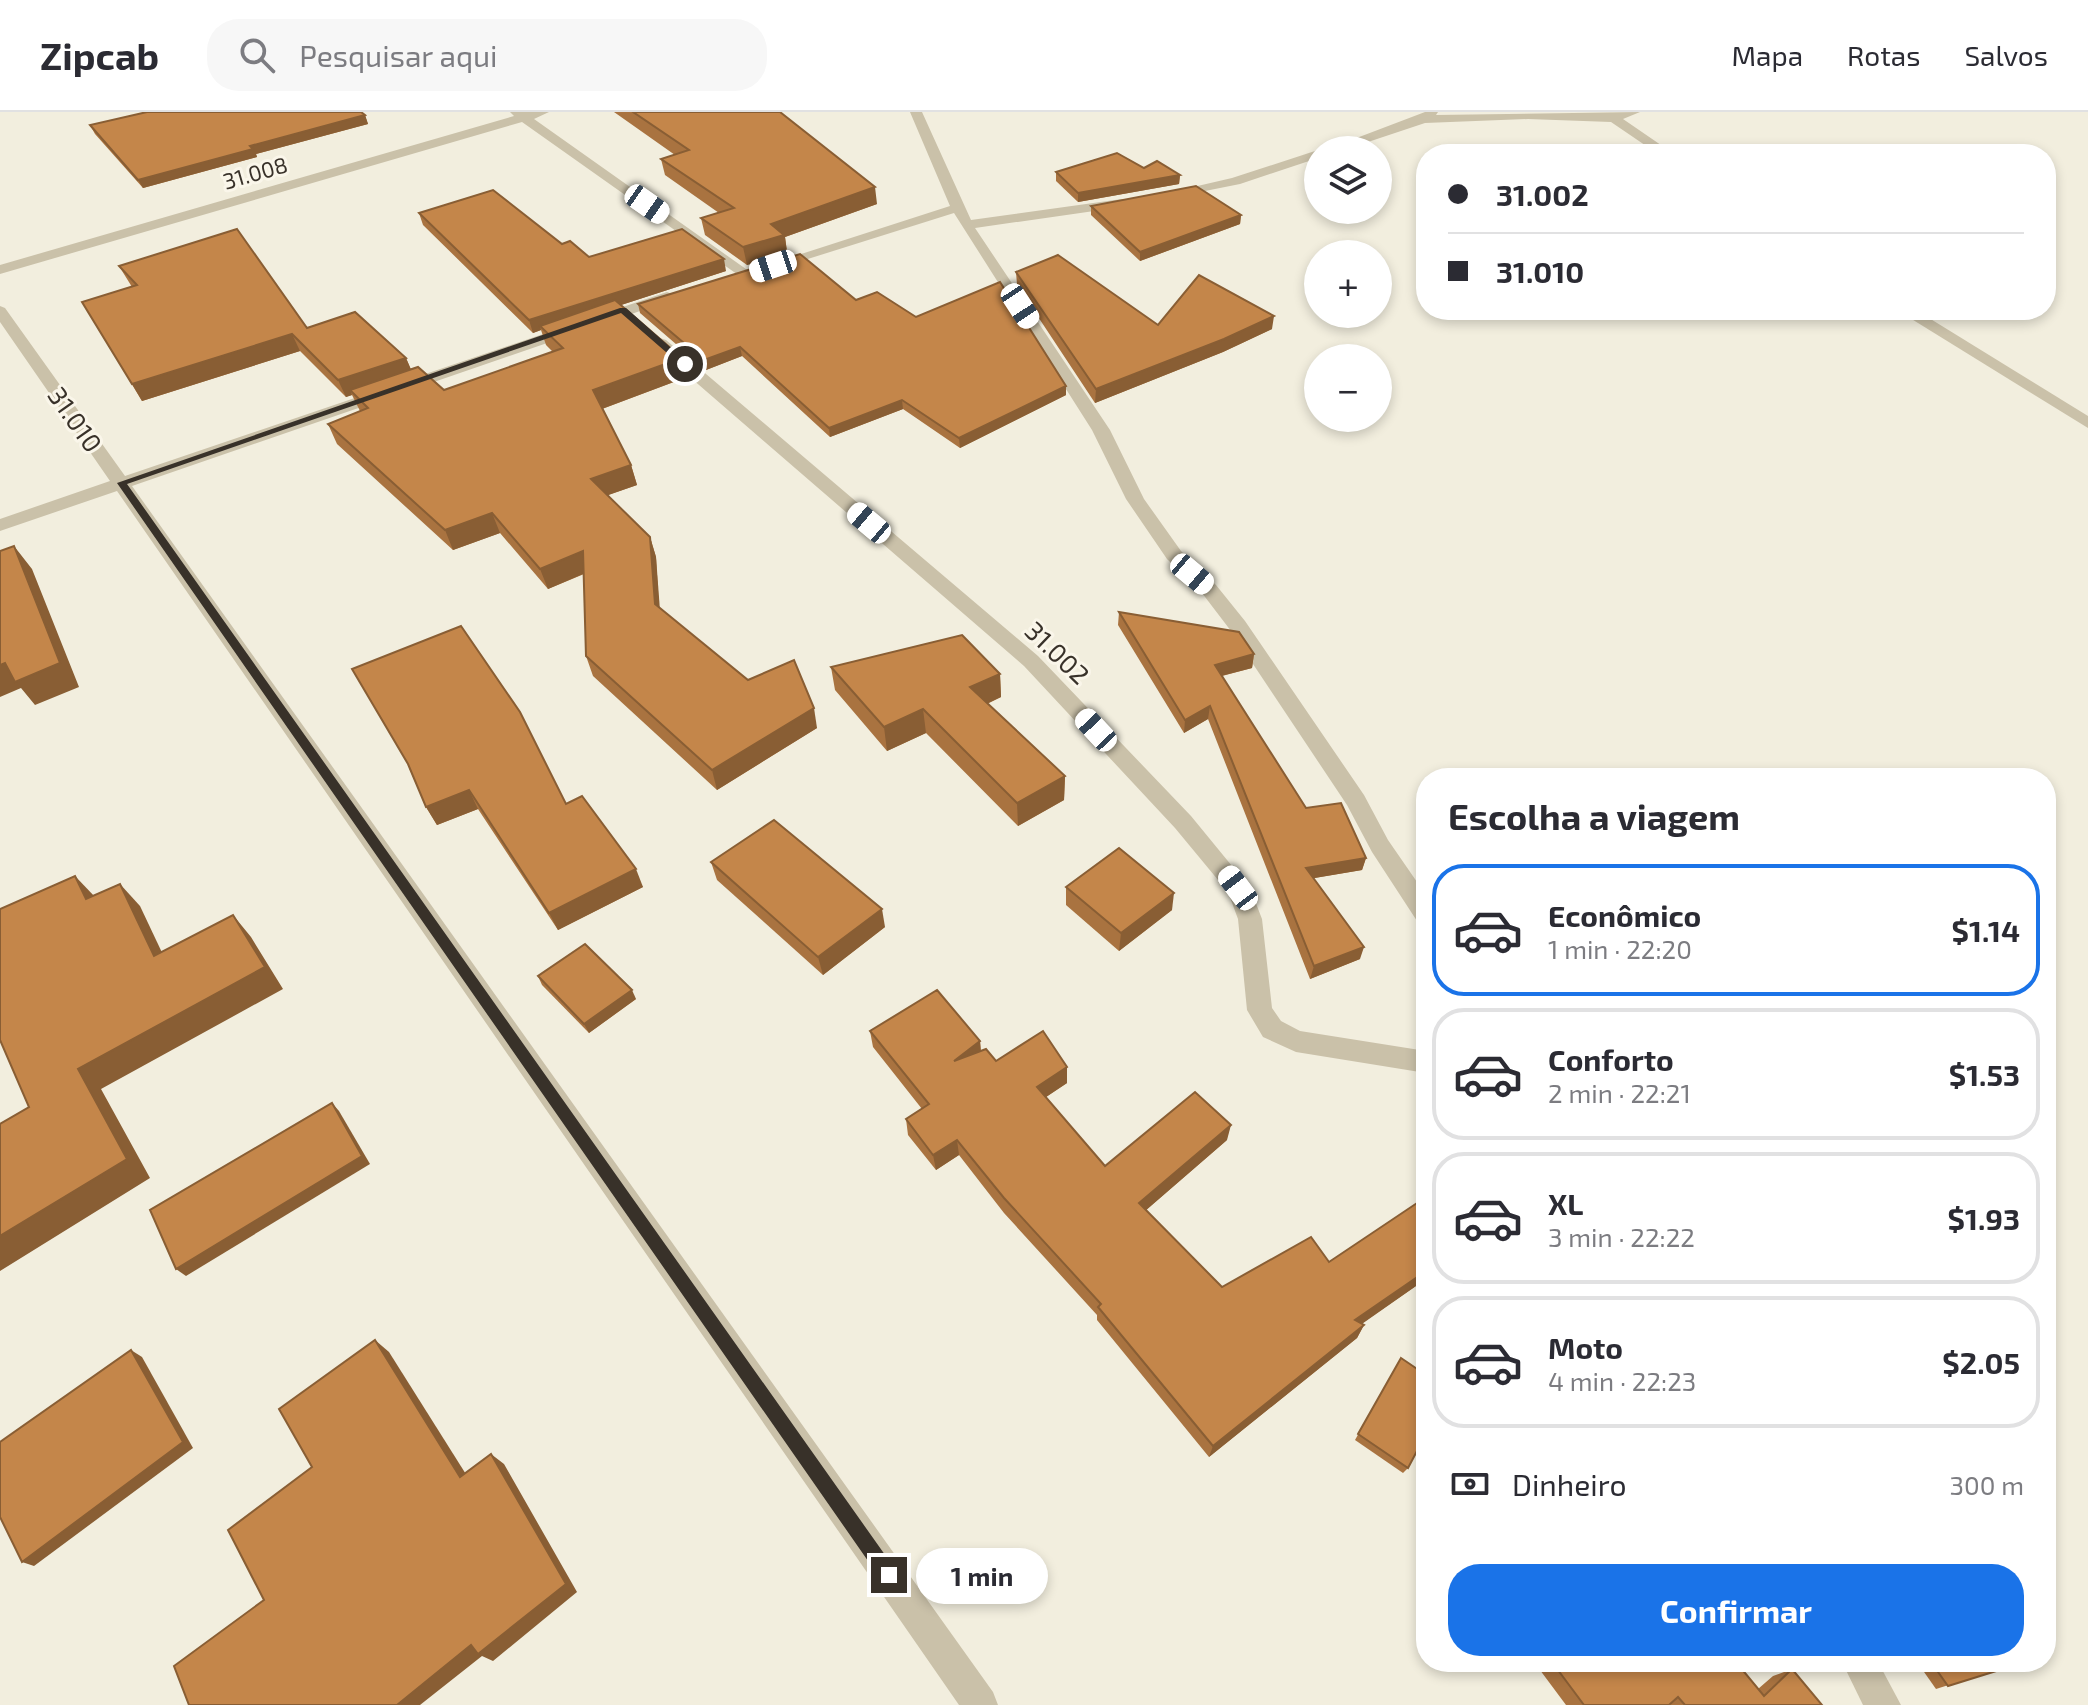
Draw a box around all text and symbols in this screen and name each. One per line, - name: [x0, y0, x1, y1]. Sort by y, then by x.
- search box: [207, 19, 767, 91]
- text: Zipcab: [40, 32, 159, 78]
- icon: search: [235, 33, 279, 77]
- text: Pesquisar aqui: [299, 37, 498, 73]
- text: Mapa: [1732, 38, 1803, 72]
- text: Rotas: [1847, 38, 1920, 72]
- text: Salvos: [1964, 38, 2048, 72]
- map controls: [1304, 136, 1392, 432]
- button: layers: [1304, 136, 1392, 224]
- street label: 31.008: [220, 150, 290, 194]
- text: 31.002: [1496, 176, 1589, 212]
- car: [620, 180, 674, 228]
- button: +: [1304, 240, 1392, 328]
- car: [746, 247, 800, 285]
- text: 31.010: [1496, 253, 1584, 289]
- car: [997, 279, 1043, 333]
- button: −: [1304, 344, 1392, 432]
- route start: [667, 346, 703, 382]
- street label: 31.010: [43, 380, 109, 458]
- car: [843, 498, 895, 548]
- car: [1166, 549, 1218, 599]
- street label: 31.002: [1020, 614, 1096, 690]
- car: [1071, 704, 1121, 756]
- text: Escolha a viagem: [1448, 794, 1740, 837]
- car: [1214, 862, 1262, 914]
- icon: car: [1452, 894, 1524, 966]
- text: Econômico: [1548, 897, 1701, 933]
- text: $1.14: [1952, 912, 2020, 948]
- text: 1 min · 22:20: [1548, 933, 1692, 964]
- icon: car: [1452, 1038, 1524, 1110]
- text: Conforto: [1548, 1041, 1674, 1077]
- text: $1.53: [1949, 1056, 2020, 1092]
- text: 2 min · 22:21: [1548, 1077, 1691, 1108]
- icon: car: [1452, 1182, 1524, 1254]
- text: XL: [1548, 1185, 1583, 1221]
- text: $1.93: [1948, 1200, 2020, 1236]
- text: 3 min · 22:22: [1548, 1221, 1695, 1252]
- icon: car: [1452, 1326, 1524, 1398]
- text: Moto: [1548, 1329, 1623, 1365]
- text: $2.05: [1942, 1344, 2020, 1380]
- text: 4 min · 22:23: [1548, 1365, 1696, 1396]
- icon: cash: [1448, 1462, 1492, 1506]
- text: Dinheiro: [1512, 1466, 1626, 1502]
- text: 300 m: [1950, 1469, 2024, 1500]
- callout: 1 min: [917, 1547, 1049, 1603]
- route end: [871, 1557, 907, 1593]
- text: 1 min: [951, 1560, 1013, 1591]
- button: Confirmar: [1448, 1564, 2024, 1656]

